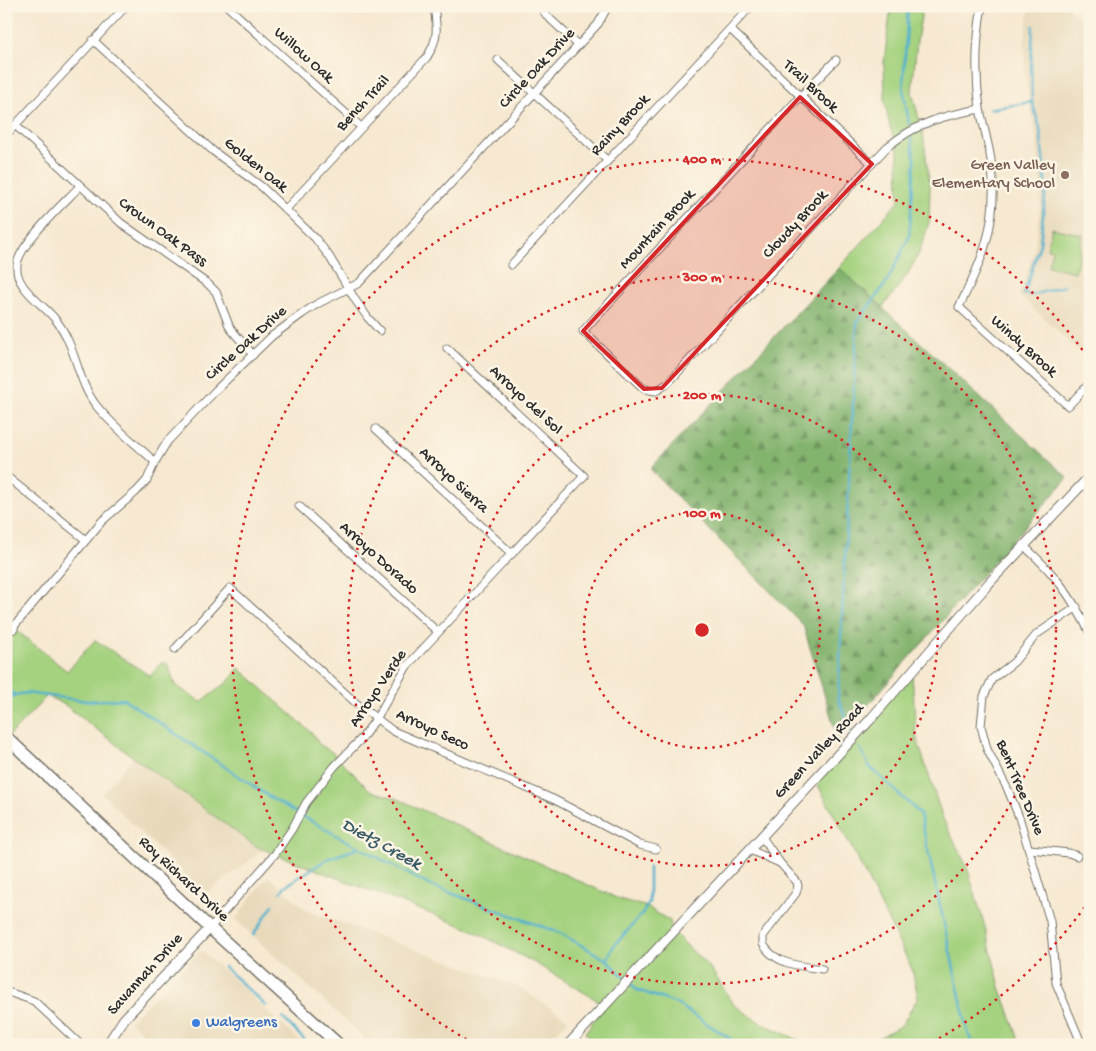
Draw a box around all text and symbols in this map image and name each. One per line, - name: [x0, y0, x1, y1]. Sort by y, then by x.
- street label: Willow Oak: [269, 24, 338, 89]
- street label: Circle Oak Drive: [496, 24, 581, 113]
- street label: Trail Brook: [778, 56, 843, 119]
- street label: Bench Trail: [333, 72, 395, 137]
- street label: Rainy Brook: [588, 90, 656, 161]
- street label: Golden Oak: [219, 135, 292, 199]
- text: 400 m: [682, 151, 722, 169]
- place label: Green Valley Elementary School: [932, 157, 1055, 194]
- marker: Green Valley Elementary School: [1059, 169, 1071, 181]
- street label: Mountain Brook: [616, 185, 701, 274]
- street label: Cloudy Brook: [760, 185, 834, 263]
- street label: Crown Oak Pass: [114, 194, 211, 272]
- text: 300 m: [681, 269, 722, 287]
- street label: Circle Oak Drive: [202, 302, 292, 386]
- street label: Windy Brook: [986, 312, 1062, 383]
- street label: Arroyo del Sol: [484, 362, 566, 440]
- text: 200 m: [683, 387, 722, 405]
- street label: Arroyo Sierra: [414, 444, 493, 519]
- text: 100 m: [682, 505, 721, 523]
- street label: Arroyo Dorado: [334, 518, 422, 600]
- centre of rings: [693, 621, 711, 639]
- street label: Arroyo Verde: [346, 646, 412, 731]
- street label: Green Valley Road: [771, 699, 870, 804]
- street label: Arroyo Seco: [392, 706, 472, 756]
- street label: Bent Tree Drive: [990, 737, 1048, 839]
- water label: Dietz Creek: [338, 815, 426, 876]
- street label: Roy Richard Drive: [134, 833, 233, 927]
- street label: Savannah Drive: [104, 930, 188, 1020]
- place label: Walgreens: [206, 1014, 278, 1033]
- marker: Walgreens: [190, 1017, 202, 1029]

